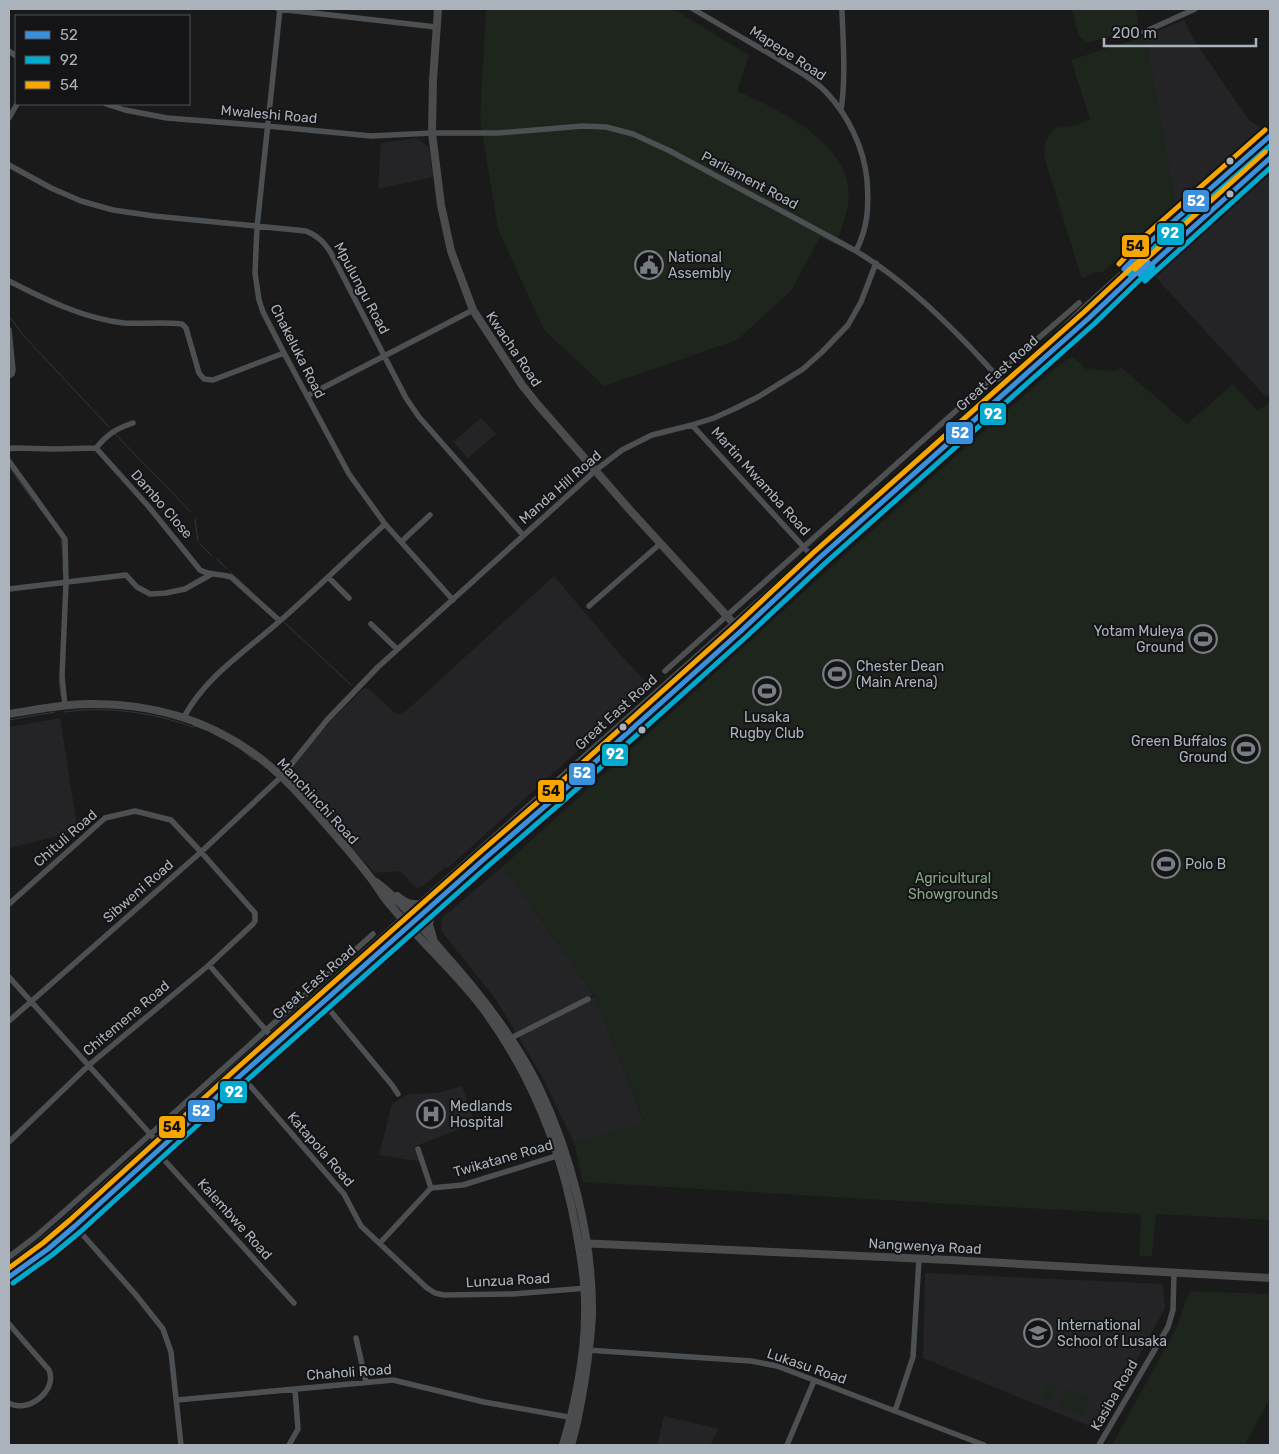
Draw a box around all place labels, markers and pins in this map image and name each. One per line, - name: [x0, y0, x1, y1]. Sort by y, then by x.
- unlabelled marker: [1225, 156, 1235, 166]
- unlabelled marker: [1225, 189, 1235, 199]
- place label: National Assembly: [668, 249, 732, 282]
- public building icon: National Assembly: [634, 250, 664, 280]
- place label: Yotam Muleya Ground: [1093, 623, 1184, 656]
- sports icon: Yotam Muleya Ground: [1188, 624, 1218, 654]
- place label: Chester Dean (Main Arena): [856, 658, 944, 691]
- sports icon: Chester Dean (Main Arena): [822, 659, 852, 689]
- sports icon: Lusaka Rugby Club: [752, 676, 782, 706]
- place label: Lusaka Rugby Club: [730, 709, 804, 742]
- unlabelled marker: [618, 722, 628, 732]
- unlabelled marker: [637, 725, 647, 735]
- place label: Green Buffalos Ground: [1131, 733, 1227, 766]
- sports icon: Green Buffalos Ground: [1231, 734, 1261, 764]
- sports icon: Polo B: [1151, 849, 1181, 879]
- place label: Polo B: [1185, 856, 1226, 873]
- place label: Medlands Hospital: [450, 1098, 512, 1131]
- hospital icon: Medlands Hospital: [416, 1099, 446, 1129]
- place label: International School of Lusaka: [1057, 1317, 1167, 1350]
- school or university icon: International School of Lusaka: [1023, 1318, 1053, 1348]

